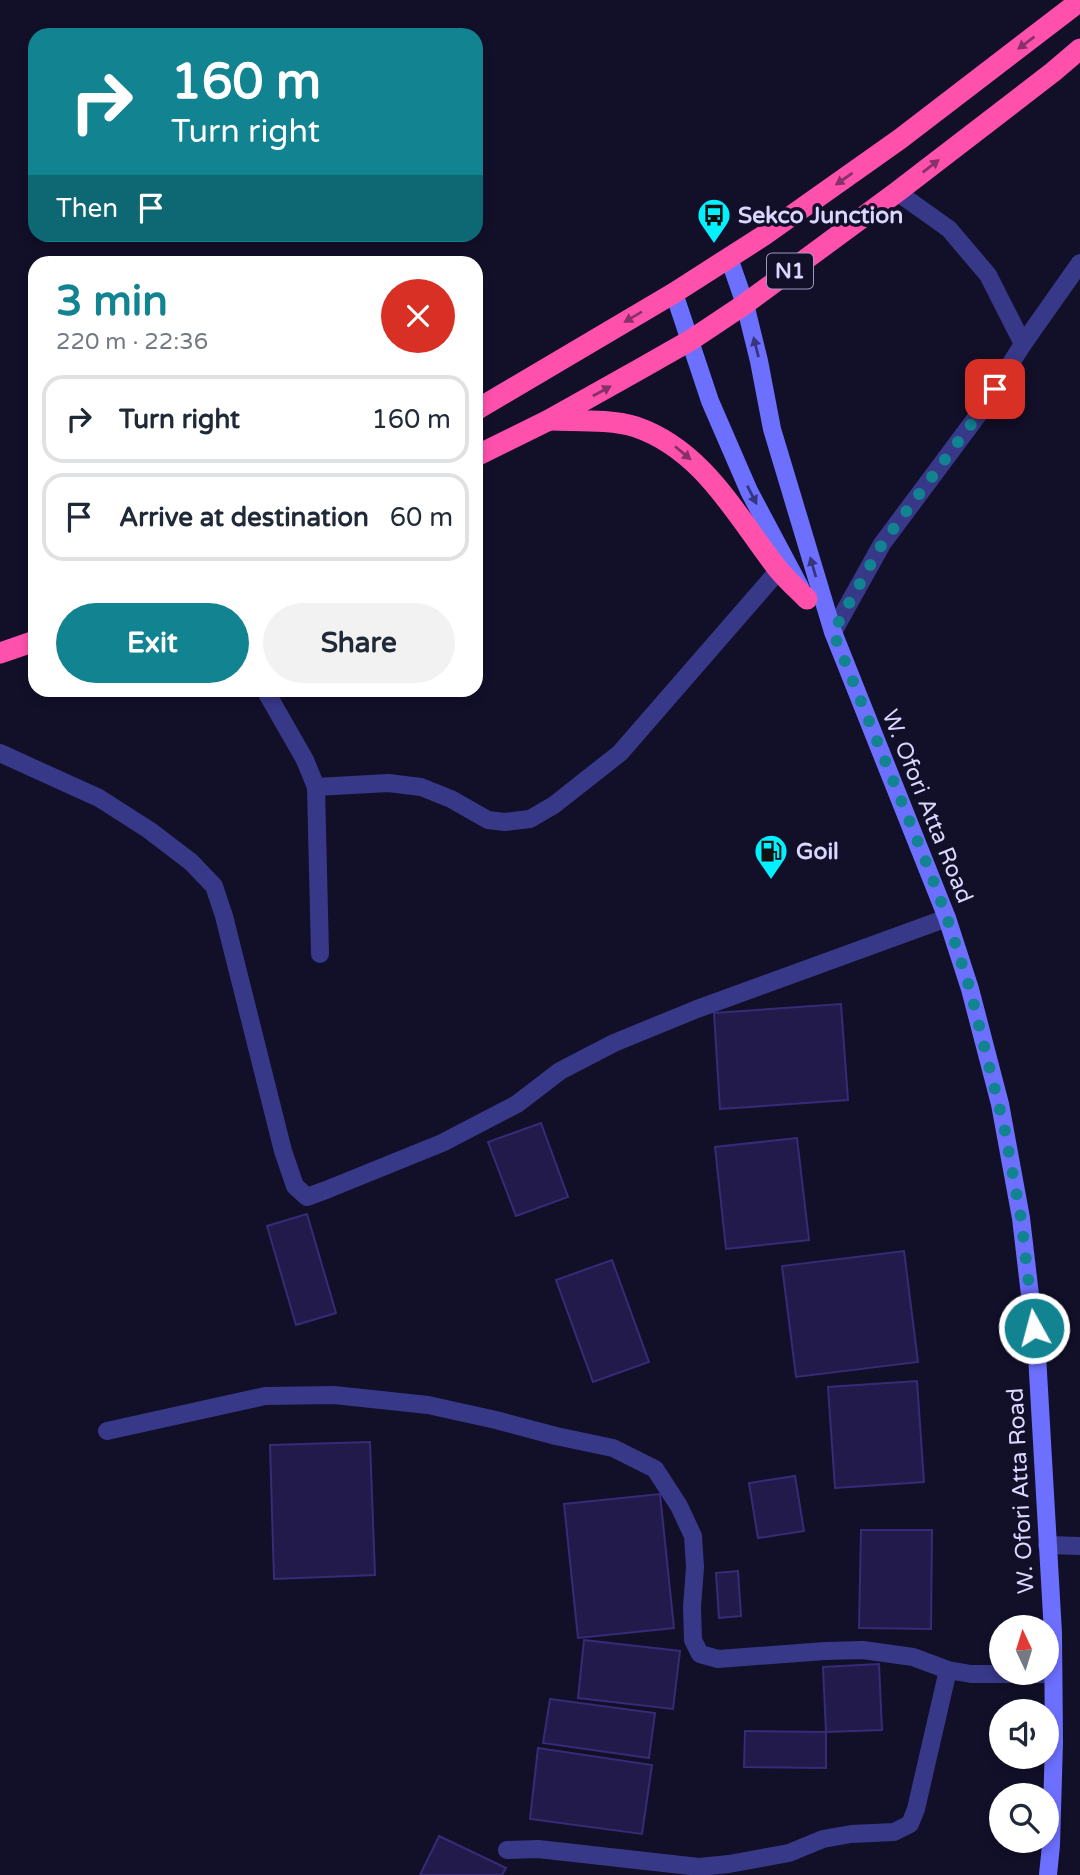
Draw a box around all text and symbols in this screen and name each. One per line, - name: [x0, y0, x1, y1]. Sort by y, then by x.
- one-way arrow: [1017, 36, 1035, 50]
- text: 160 m: [171, 53, 321, 112]
- icon: right: [56, 56, 147, 147]
- text: Turn right: [171, 113, 320, 151]
- one-way arrow: [922, 160, 940, 174]
- one-way arrow: [835, 172, 853, 186]
- icon: arrive: [132, 189, 170, 227]
- text: Then: [56, 193, 118, 224]
- bus stop icon: Sekco Junction: [695, 196, 733, 245]
- place label: Sekco Junction: [738, 202, 903, 230]
- road number: N1: [767, 254, 813, 288]
- text: 3 min: [56, 276, 168, 327]
- button: close: [381, 279, 455, 353]
- one-way arrow: [624, 311, 643, 324]
- text: 220 m · 22:36: [56, 328, 208, 356]
- one-way arrow: [750, 336, 761, 358]
- pin: [965, 359, 1025, 419]
- icon: arrive: [976, 370, 1014, 408]
- one-way arrow: [592, 385, 612, 397]
- icon: right: [60, 400, 98, 438]
- text: Turn right: [119, 404, 240, 435]
- text: 160 m: [371, 404, 451, 435]
- one-way arrow: [673, 446, 691, 461]
- one-way arrow: [746, 485, 757, 505]
- icon: arrive: [60, 498, 98, 536]
- text: Arrive at destination: [119, 502, 369, 533]
- text: 60 m: [390, 502, 453, 533]
- one-way arrow: [808, 556, 818, 577]
- button: Exit: [56, 603, 249, 683]
- button: Share: [263, 603, 455, 683]
- street label: W. Ofori Atta Road: [875, 706, 979, 907]
- fuel station icon: Goil: [752, 832, 790, 881]
- place label: Goil: [796, 838, 839, 866]
- position arrow: [997, 1291, 1071, 1365]
- street label: W. Ofori Atta Road: [1002, 1387, 1040, 1595]
- north arrow: [989, 1615, 1059, 1685]
- map controls: [989, 1615, 1059, 1853]
- button: sound: [989, 1699, 1059, 1769]
- button: search: [989, 1783, 1059, 1853]

